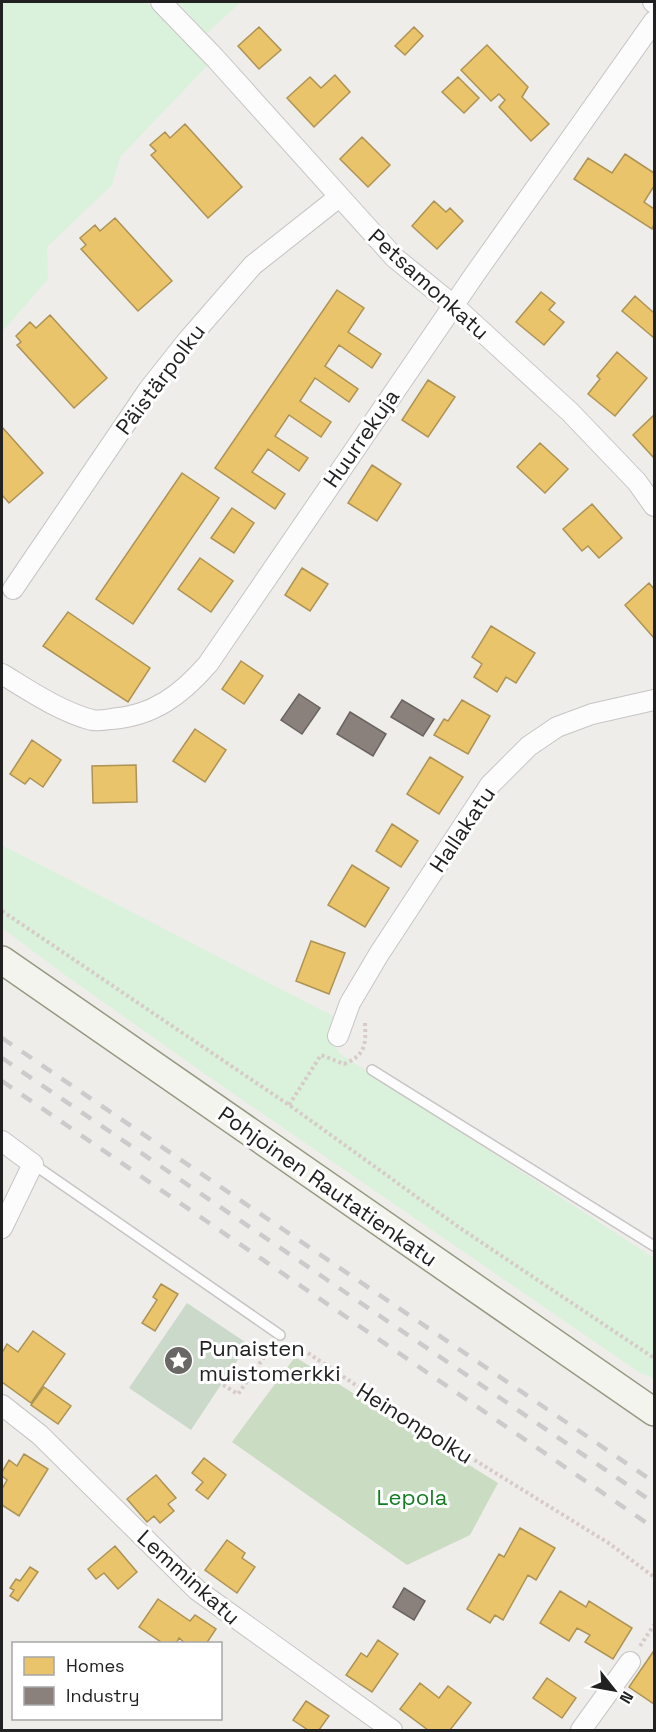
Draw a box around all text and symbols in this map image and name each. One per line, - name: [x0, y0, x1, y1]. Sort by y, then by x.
- street label: Petsamonkatu: [363, 222, 495, 346]
- street label: Päistärpolku: [109, 318, 211, 440]
- street label: Huurrekuja: [317, 383, 405, 493]
- street label: Hallakatu: [423, 781, 501, 877]
- street label: Pohjoinen Rautatienkatu: [213, 1100, 443, 1272]
- place label: Punaisten muistomerkki: [199, 1334, 341, 1387]
- place icon: Punaisten muistomerkki: [162, 1345, 194, 1377]
- street label: Heinonpolku: [352, 1376, 478, 1470]
- park label: Lepola: [377, 1483, 448, 1511]
- street label: Lemminkatu: [132, 1524, 246, 1630]
- legend: [12, 1642, 222, 1720]
- text: Homes: [66, 1654, 125, 1677]
- north arrow: [584, 1660, 644, 1720]
- text: Industry: [66, 1684, 139, 1707]
- text: N: [615, 1687, 638, 1707]

